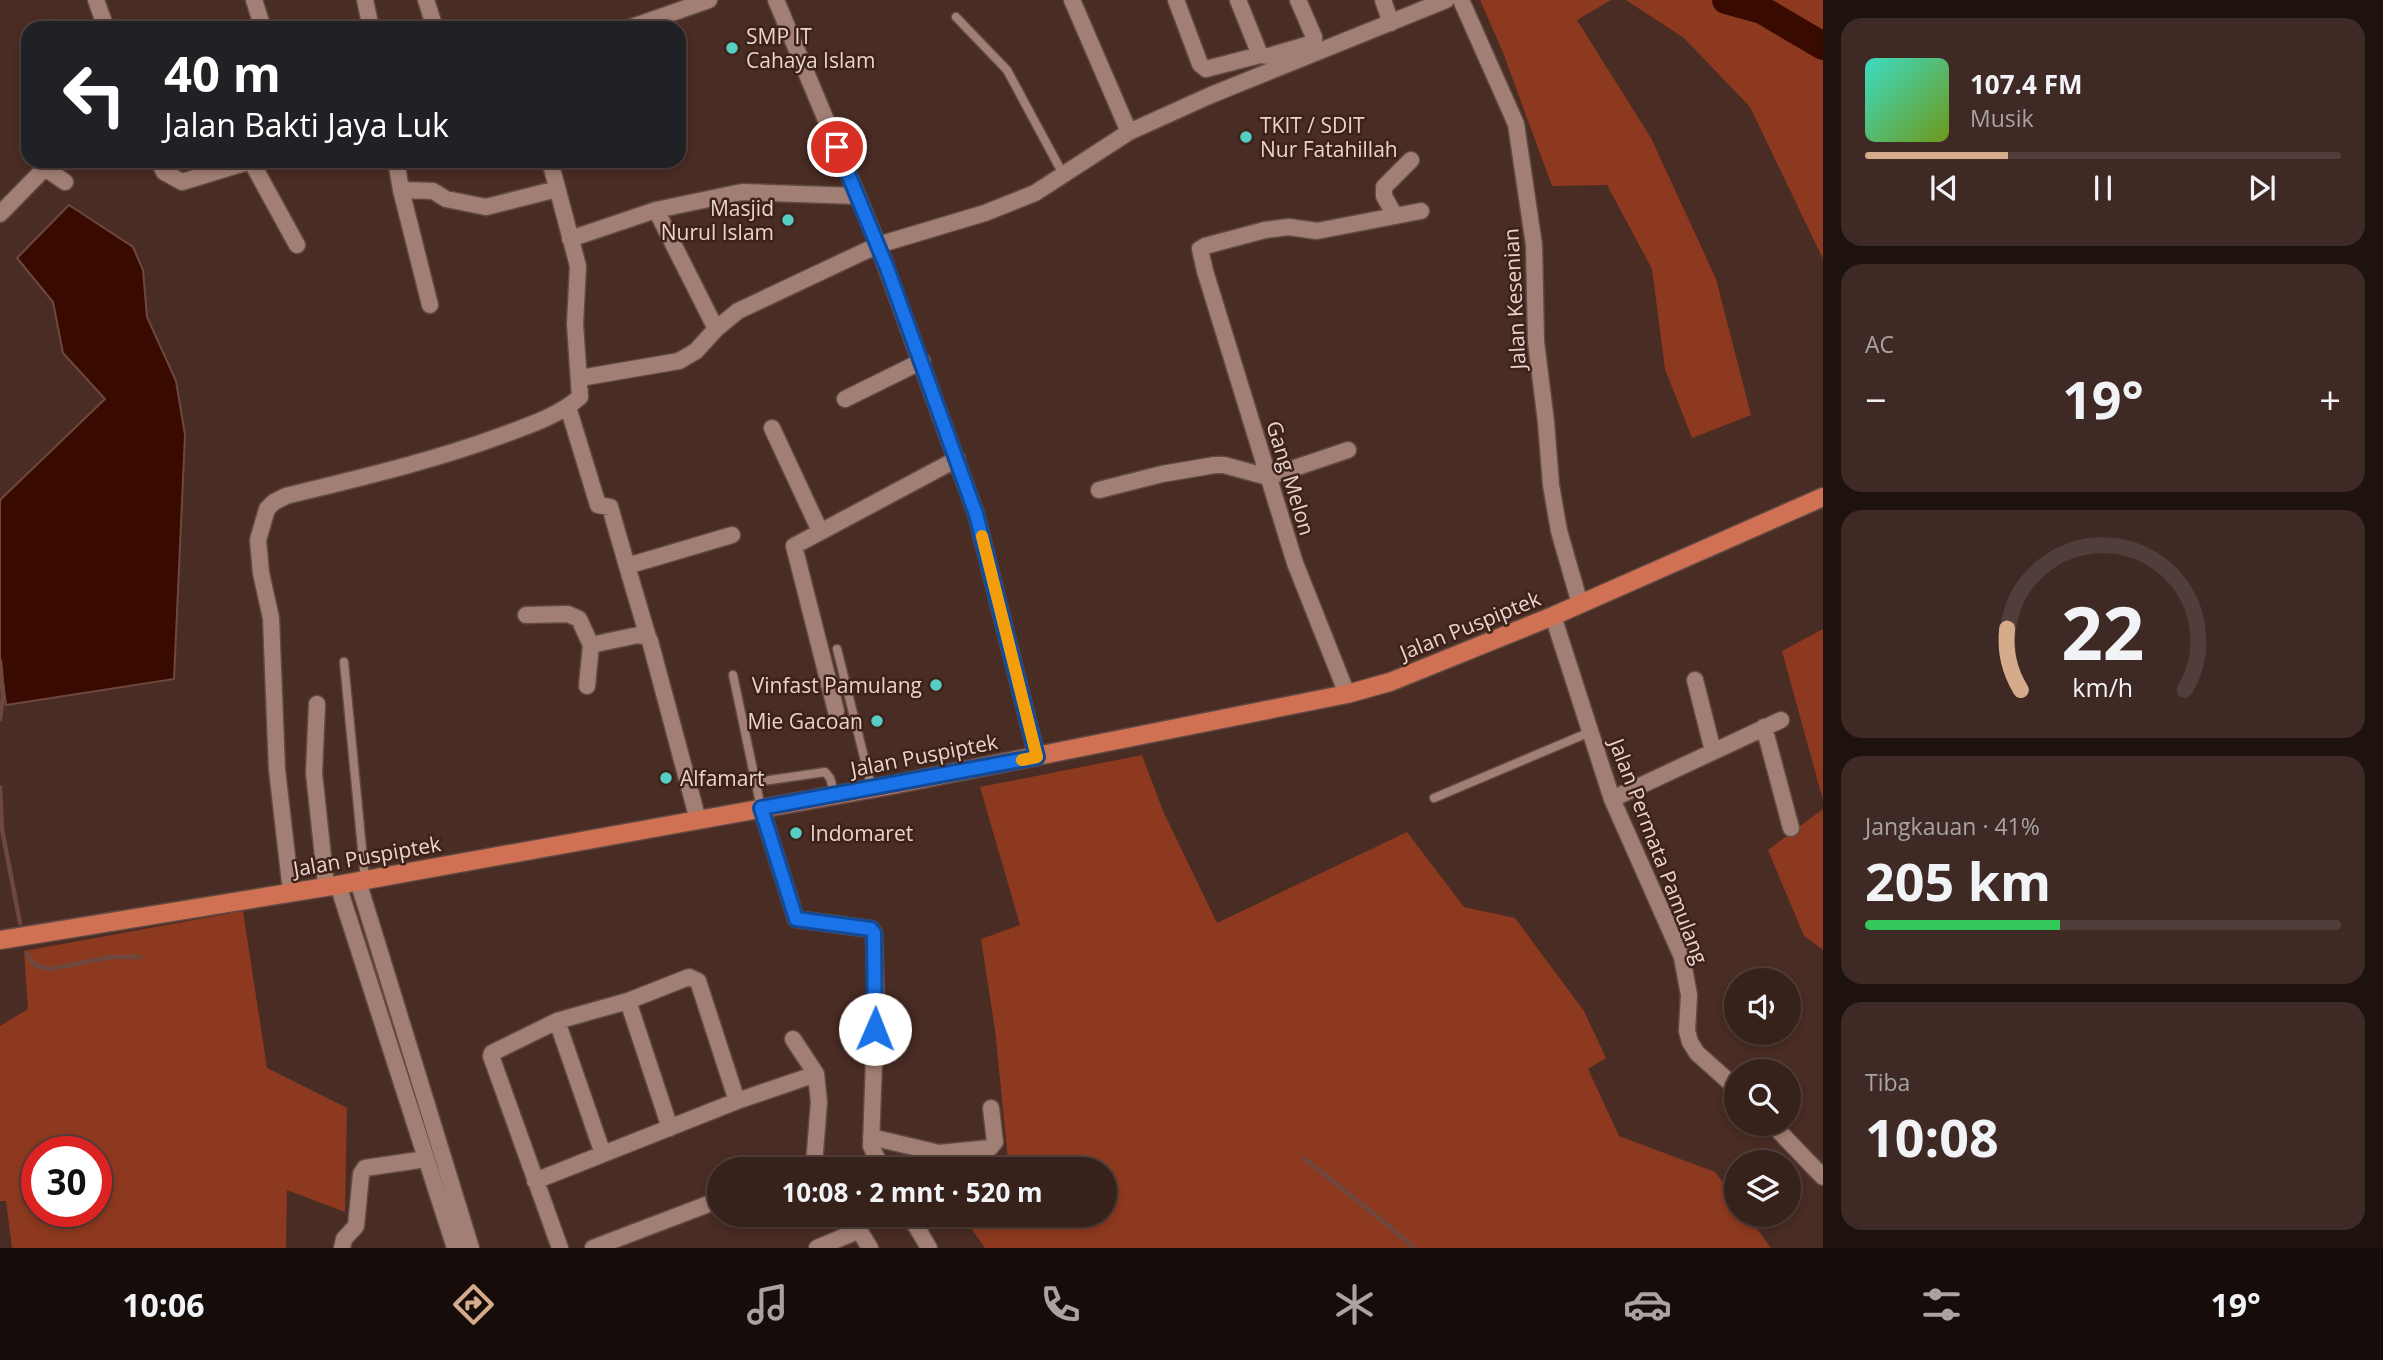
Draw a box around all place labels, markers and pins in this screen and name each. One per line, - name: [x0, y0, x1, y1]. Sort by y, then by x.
- place label: SMP IT Cahaya Islam: [746, 22, 875, 74]
- marker: SMP IT Cahaya Islam: [724, 40, 740, 56]
- place label: TKIT / SDIT Nur Fatahillah: [1260, 111, 1398, 163]
- pin: [807, 117, 867, 177]
- marker: TKIT / SDIT Nur Fatahillah: [1238, 129, 1254, 145]
- place label: Masjid Nurul Islam: [661, 194, 774, 246]
- marker: Masjid Nurul Islam: [780, 212, 796, 228]
- place label: Vinfast Pamulang: [752, 671, 922, 699]
- marker: Vinfast Pamulang: [928, 677, 944, 693]
- place label: Mie Gacoan: [747, 707, 863, 735]
- marker: Mie Gacoan: [869, 713, 885, 729]
- place label: Alfamart: [680, 764, 765, 792]
- marker: Alfamart: [658, 770, 674, 786]
- place label: Indomaret: [810, 819, 913, 847]
- marker: Indomaret: [788, 825, 804, 841]

